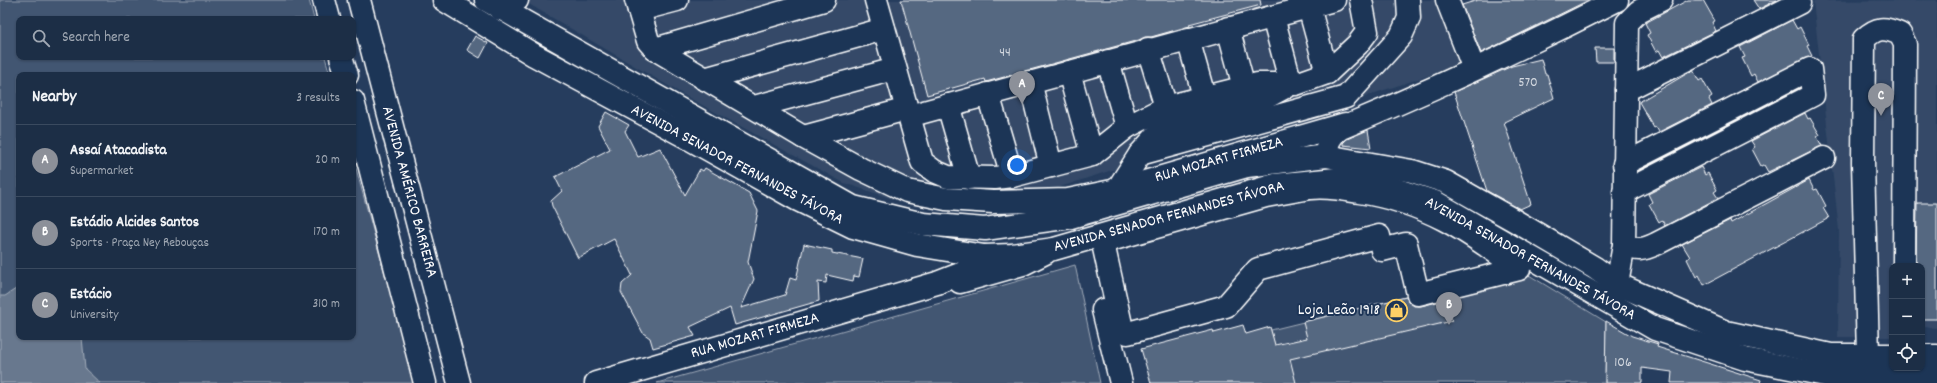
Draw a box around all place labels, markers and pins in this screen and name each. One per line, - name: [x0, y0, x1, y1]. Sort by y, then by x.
- pin: A: [1009, 71, 1035, 104]
- pin: C: [1868, 83, 1894, 116]
- pin: B: [1436, 292, 1462, 325]
- shop icon: Loja Leão 1918: [1383, 297, 1409, 323]
- place label: Loja Leão 1918: [1298, 299, 1380, 322]

